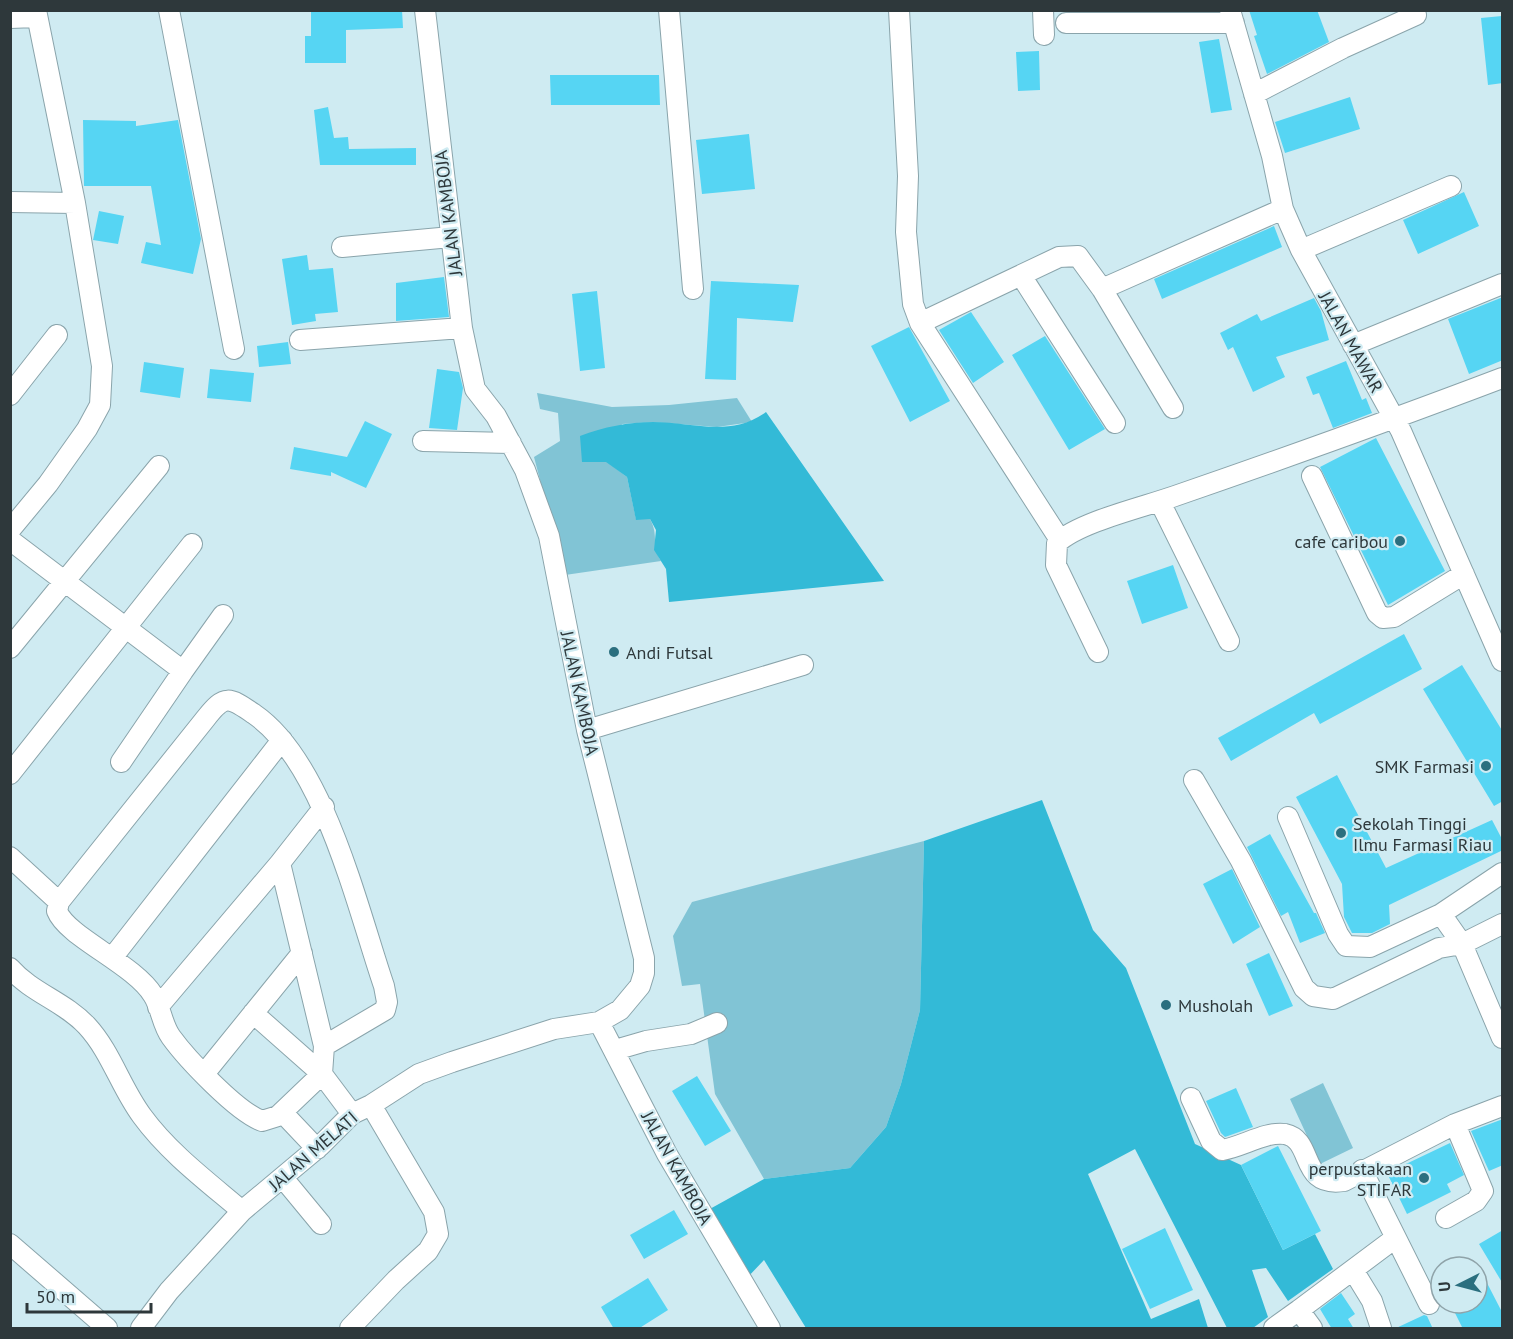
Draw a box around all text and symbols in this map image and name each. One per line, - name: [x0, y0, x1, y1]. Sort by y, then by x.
- street label: JALAN KAMBOJA: [429, 148, 467, 278]
- street label: JALAN MAWAR: [1313, 286, 1388, 397]
- place label: cafe caribou: [1294, 530, 1388, 553]
- marker: cafe caribou: [1393, 534, 1407, 548]
- street label: JALAN KAMBOJA: [555, 628, 604, 758]
- place label: Andi Futsal: [626, 641, 713, 664]
- marker: Andi Futsal: [607, 645, 621, 659]
- place label: SMK Farmasi: [1375, 755, 1474, 778]
- marker: SMK Farmasi: [1479, 759, 1493, 773]
- place label: Sekolah Tinggi Ilmu Farmasi Riau: [1353, 812, 1492, 856]
- marker: Sekolah Tinggi Ilmu Farmasi Riau: [1334, 826, 1348, 840]
- place label: Musholah: [1178, 994, 1253, 1017]
- marker: Musholah: [1159, 998, 1173, 1012]
- street label: JALAN MELATI: [263, 1106, 362, 1197]
- street label: JALAN KAMBOJA: [636, 1106, 718, 1229]
- place label: perpustakaan STIFAR: [1309, 1157, 1412, 1201]
- marker: perpustakaan STIFAR: [1417, 1171, 1431, 1185]
- north arrow: [1429, 1255, 1489, 1315]
- scale bar: [27, 1276, 152, 1314]
- text: U: [1434, 1281, 1455, 1293]
- text: 50 m: [36, 1285, 75, 1308]

